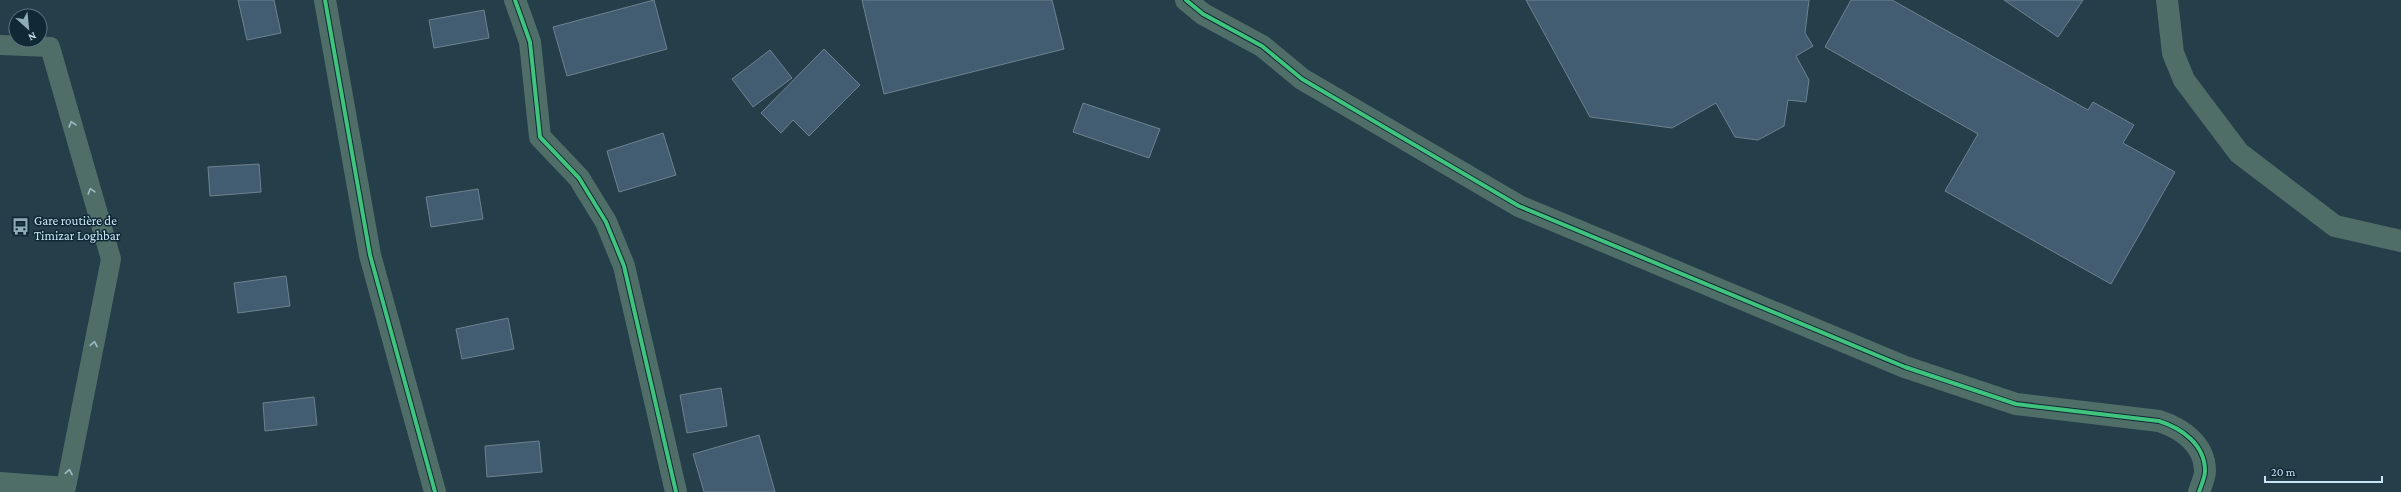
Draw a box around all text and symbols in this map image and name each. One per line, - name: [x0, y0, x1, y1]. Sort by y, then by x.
- north arrow: [8, 8, 48, 48]
- text: N: [26, 30, 39, 44]
- one-way arrow: [68, 121, 77, 128]
- one-way arrow: [87, 188, 96, 195]
- place label: Gare routière de Timizar Loghbar: [34, 213, 121, 243]
- bus stop icon: Gare routière de Timizar Loghbar: [11, 217, 31, 237]
- one-way arrow: [90, 341, 98, 348]
- scale bar: [2265, 458, 2382, 484]
- text: 20 m: [2271, 465, 2296, 479]
- one-way arrow: [64, 469, 72, 475]

